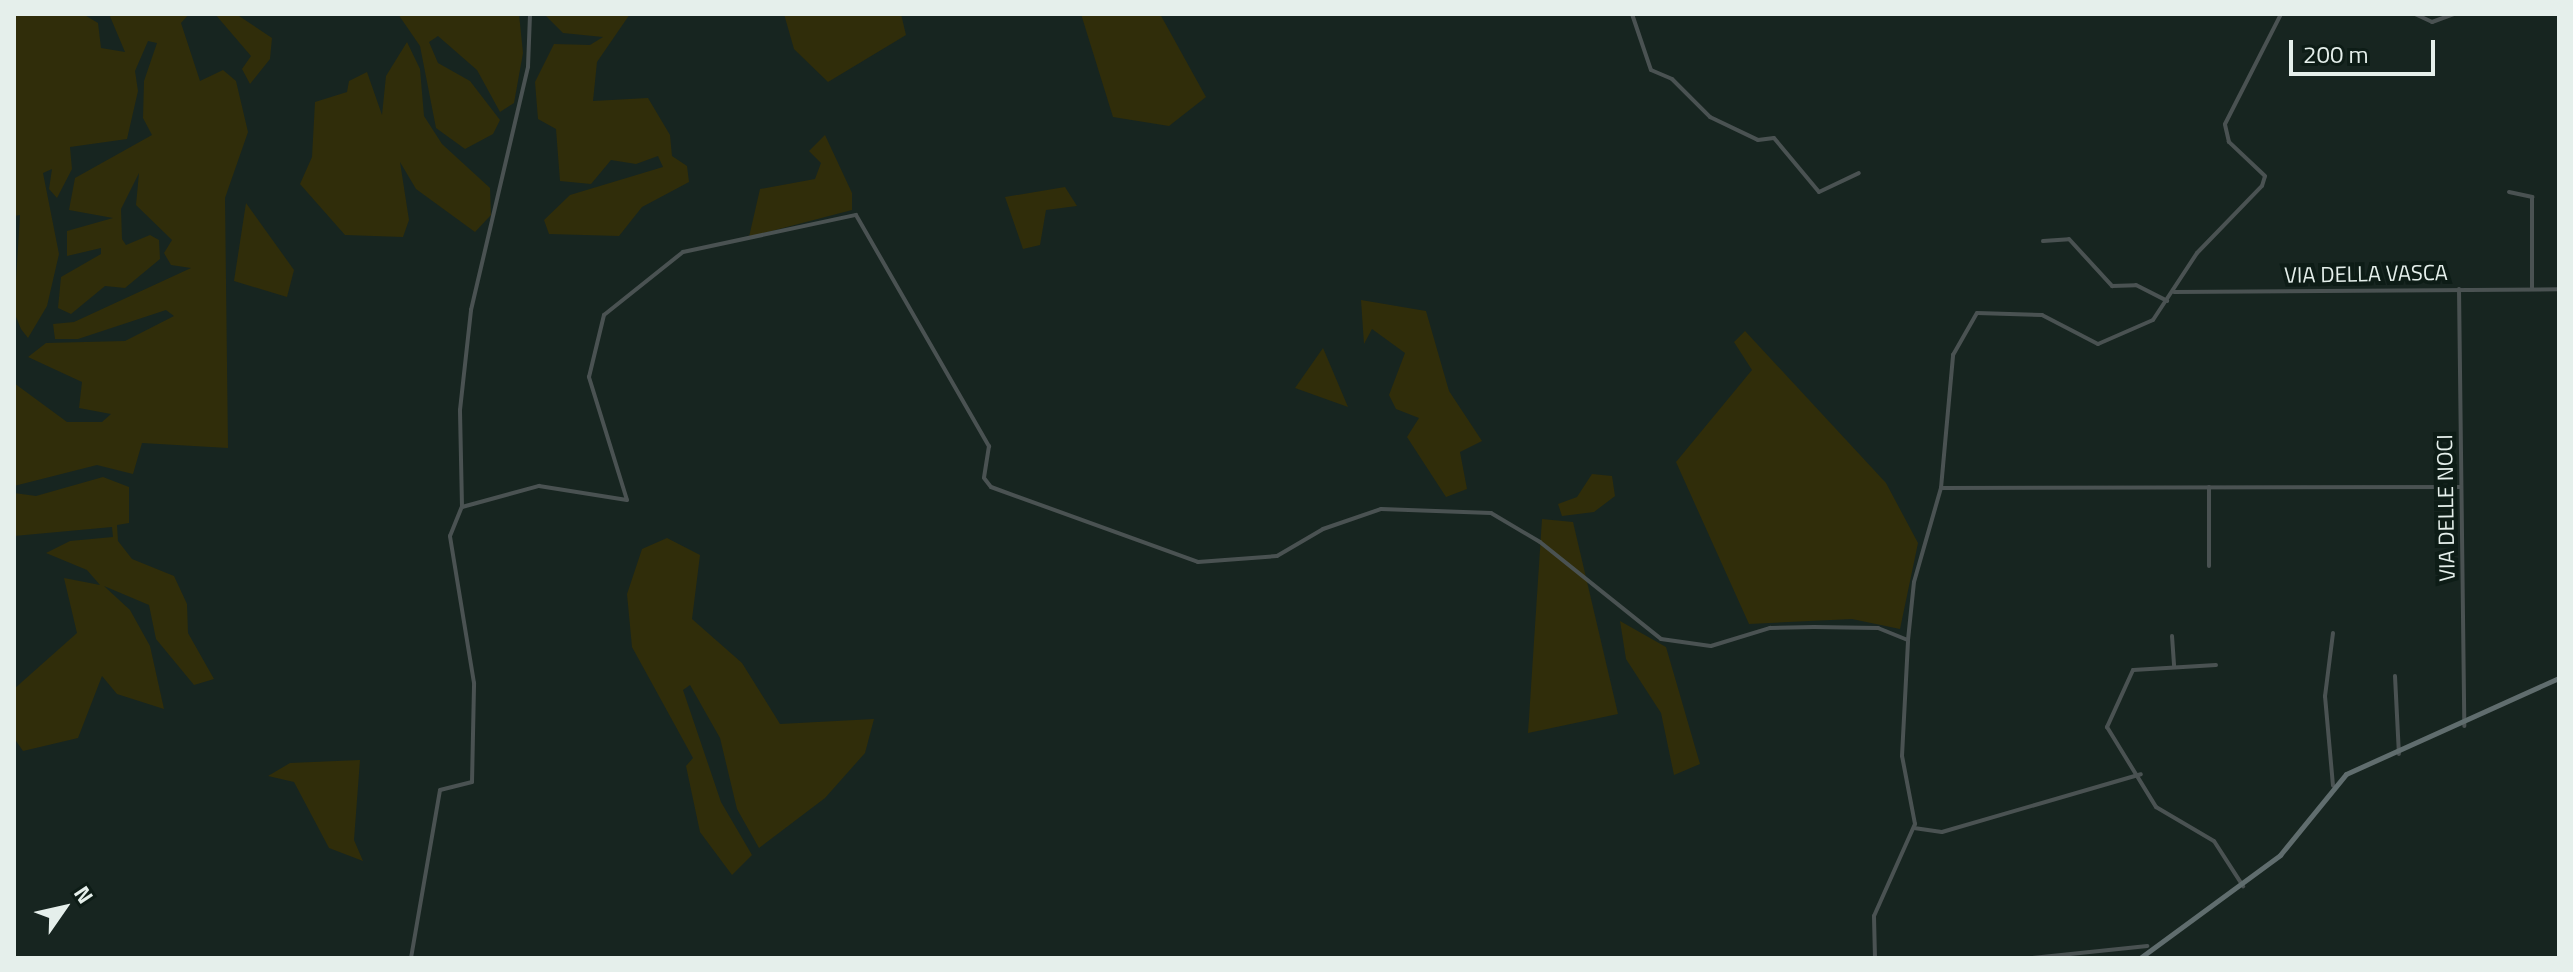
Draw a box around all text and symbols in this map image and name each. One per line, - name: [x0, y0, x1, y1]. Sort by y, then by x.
- scale bar: [2293, 24, 2439, 74]
- text: 200 m: [2303, 36, 2369, 72]
- street label: VIA DELLA VASCA: [2284, 259, 2448, 289]
- street label: VIA DELLE NOCI: [2432, 434, 2460, 582]
- north arrow: [24, 868, 104, 948]
- text: N: [66, 879, 102, 910]

